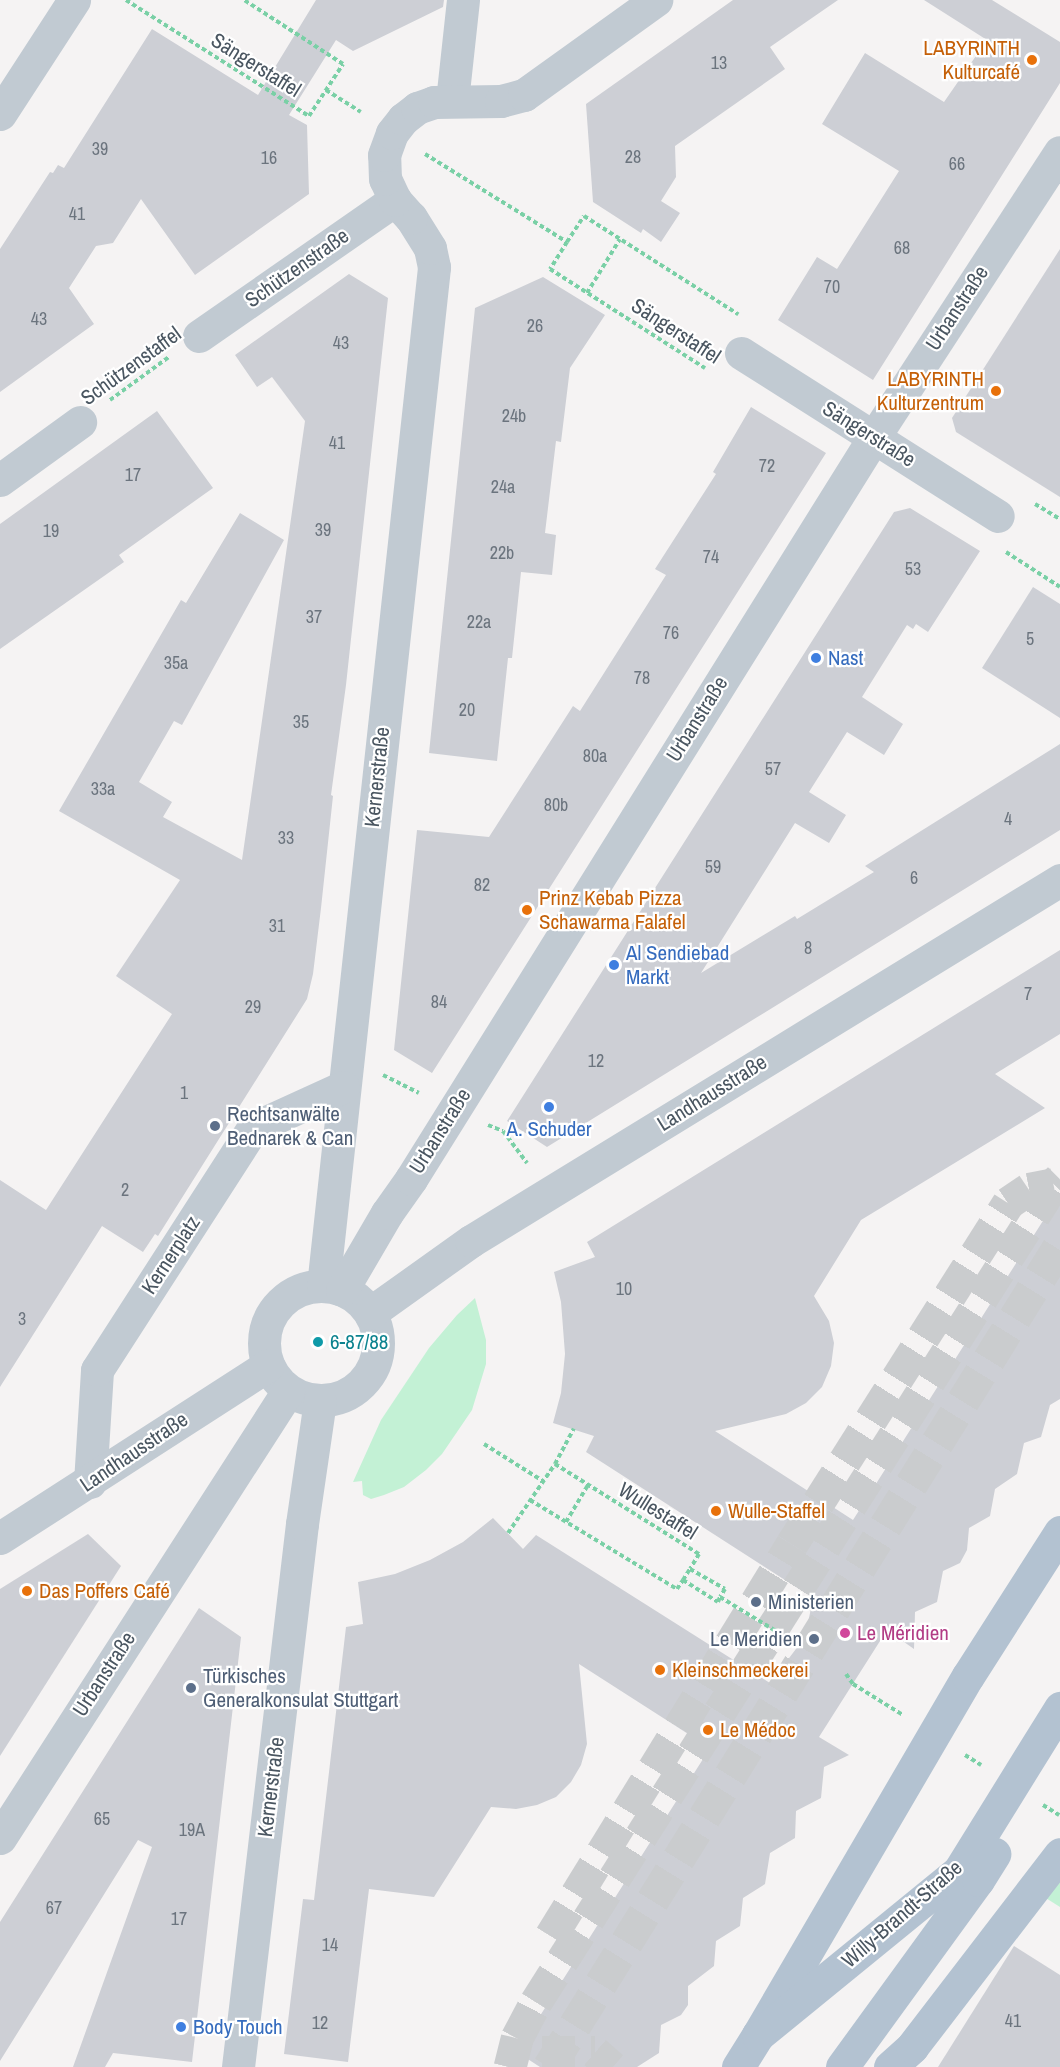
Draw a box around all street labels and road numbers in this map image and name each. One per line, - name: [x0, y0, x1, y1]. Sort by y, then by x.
- street label: Sängerstaffel: [206, 28, 306, 102]
- street label: Schützenstraße: [240, 223, 354, 313]
- street label: Urbanstraße: [920, 261, 994, 355]
- street label: Sängerstaffel: [627, 293, 725, 369]
- street label: Schützenstaffel: [76, 321, 186, 411]
- street label: Sängerstraße: [818, 396, 920, 472]
- street label: Urbanstraße: [661, 672, 733, 766]
- street label: Kernerstraße: [359, 726, 395, 828]
- street label: Landhausstraße: [653, 1049, 771, 1137]
- street label: Urbanstraße: [404, 1084, 476, 1178]
- street label: Kernerplatz: [136, 1211, 206, 1299]
- street label: Landhausstraße: [75, 1407, 193, 1497]
- street label: Wullestaffel: [614, 1477, 702, 1545]
- street label: Urbanstraße: [67, 1627, 141, 1721]
- street label: Kernerstraße: [252, 1736, 290, 1838]
- street label: Willy-Brandt-Straße: [837, 1855, 967, 1973]

